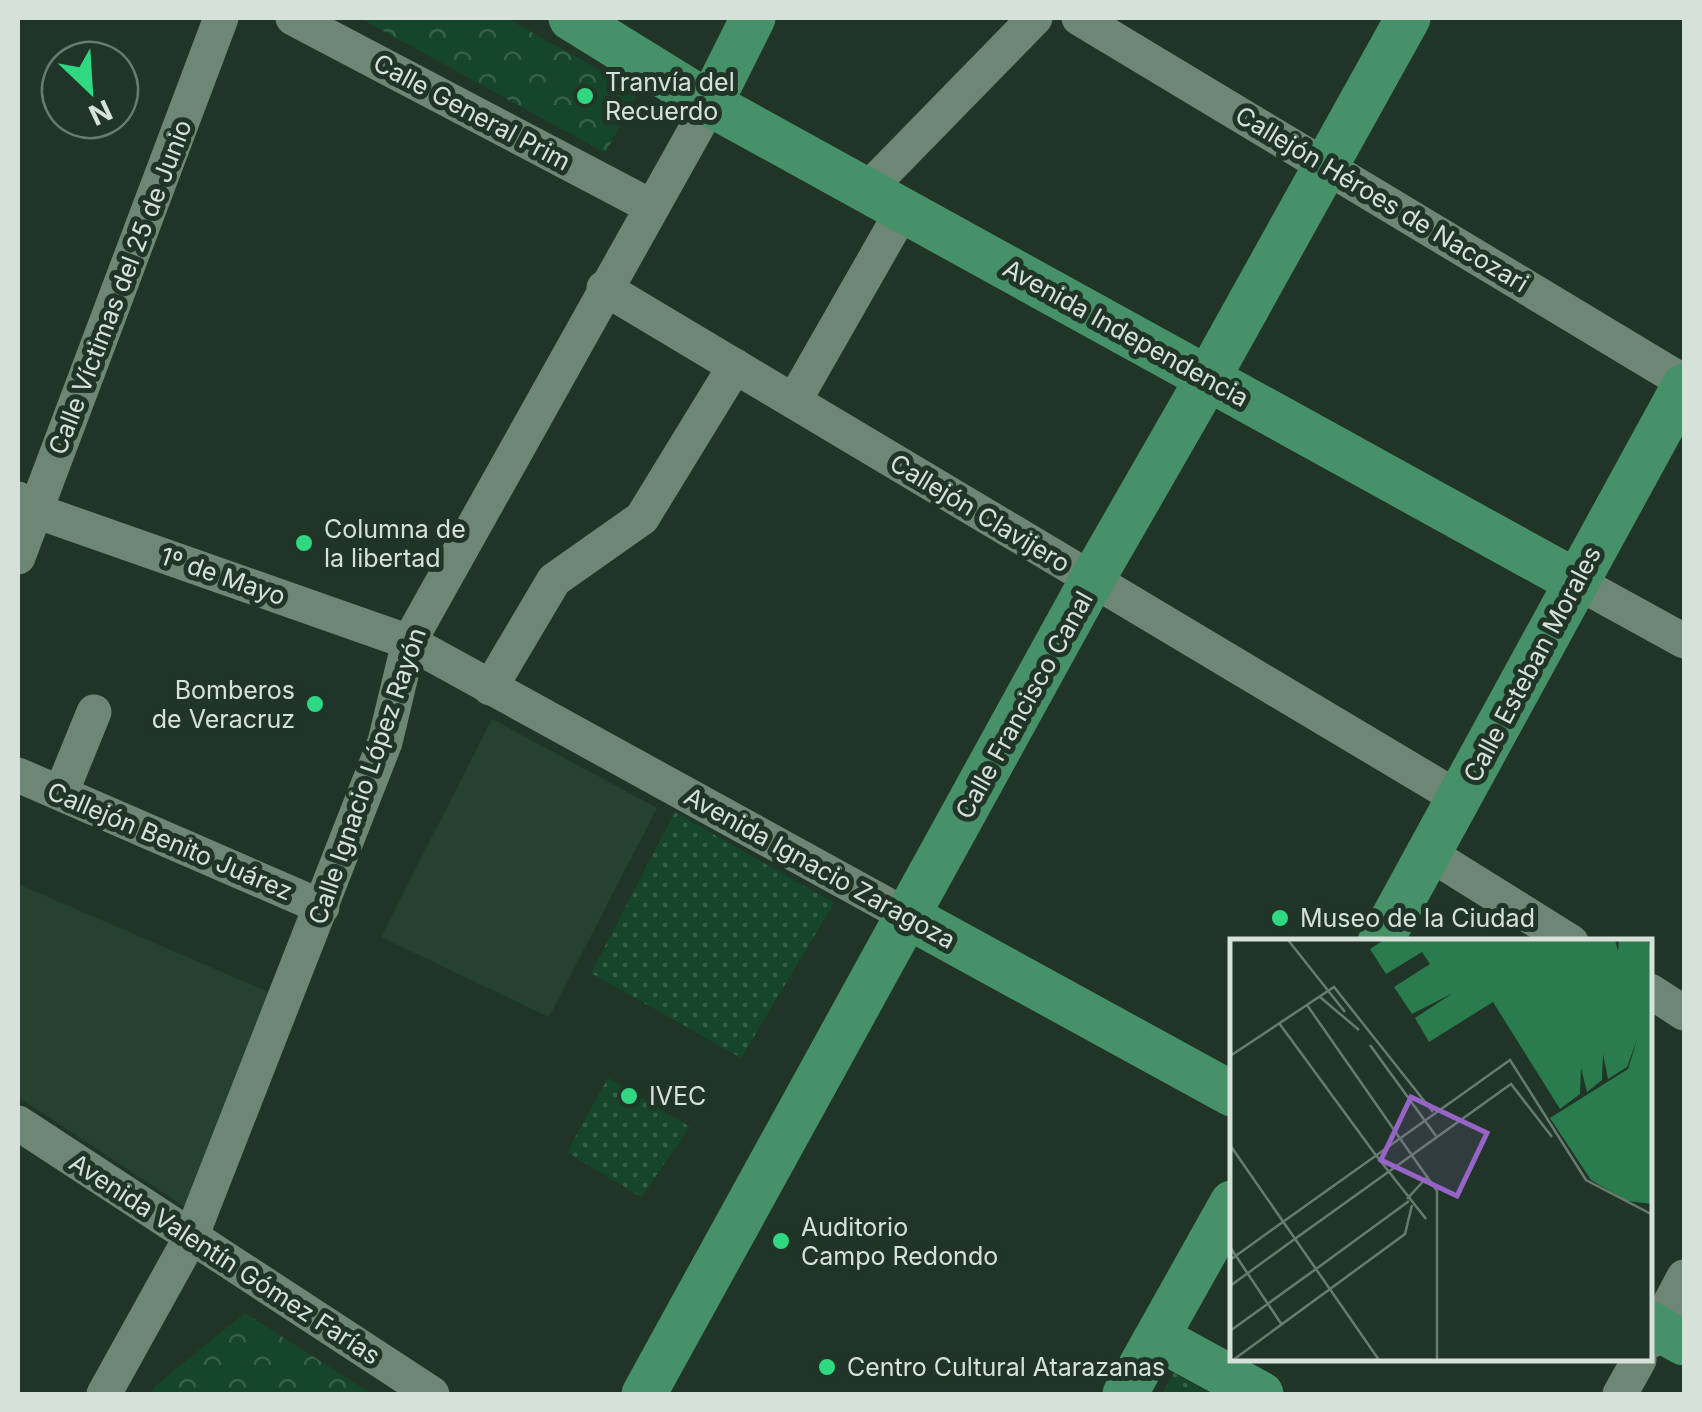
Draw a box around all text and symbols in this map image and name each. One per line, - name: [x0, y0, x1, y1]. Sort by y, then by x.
- north arrow: [40, 40, 140, 140]
- street label: Calle General Prim: [368, 47, 576, 177]
- place label: Tranvía del Recuerdo: [605, 67, 735, 126]
- marker: Tranvía del Recuerdo: [574, 85, 596, 107]
- text: N: [84, 93, 117, 133]
- street label: Callejón Héroes de Nacozari: [1230, 100, 1534, 298]
- street label: Calle Víctimas del 25 de Junio: [42, 115, 198, 459]
- street label: Avenida Independencia: [998, 253, 1254, 413]
- street label: Callejón Clavijero: [885, 447, 1075, 579]
- place label: Columna de la libertad: [324, 514, 466, 573]
- marker: Columna de la libertad: [293, 532, 315, 554]
- street label: 1º de Mayo: [157, 541, 289, 611]
- street label: Calle Esteban Morales: [1457, 541, 1607, 787]
- street label: Calle Francisco Canal: [949, 586, 1099, 824]
- street label: Calle Ignacio López Rayón: [302, 624, 432, 928]
- place label: Bomberos de Veracruz: [152, 675, 295, 734]
- marker: Bomberos de Veracruz: [304, 693, 326, 715]
- street label: Callejón Benito Juárez: [43, 776, 297, 906]
- street label: Avenida Ignacio Zaragoza: [679, 781, 961, 955]
- place label: Museo de la Ciudad: [1300, 903, 1535, 933]
- marker: Museo de la Ciudad: [1269, 907, 1291, 929]
- inset map: [1230, 939, 1652, 1362]
- place label: IVEC: [649, 1081, 706, 1111]
- marker: IVEC: [618, 1085, 640, 1107]
- street label: Avenida Valentín Gómez Farías: [64, 1147, 386, 1371]
- place label: Auditorio Campo Redondo: [801, 1212, 998, 1271]
- marker: Auditorio Campo Redondo: [770, 1230, 792, 1252]
- place label: Centro Cultural Atarazanas: [847, 1352, 1165, 1382]
- marker: Centro Cultural Atarazanas: [816, 1356, 838, 1378]

